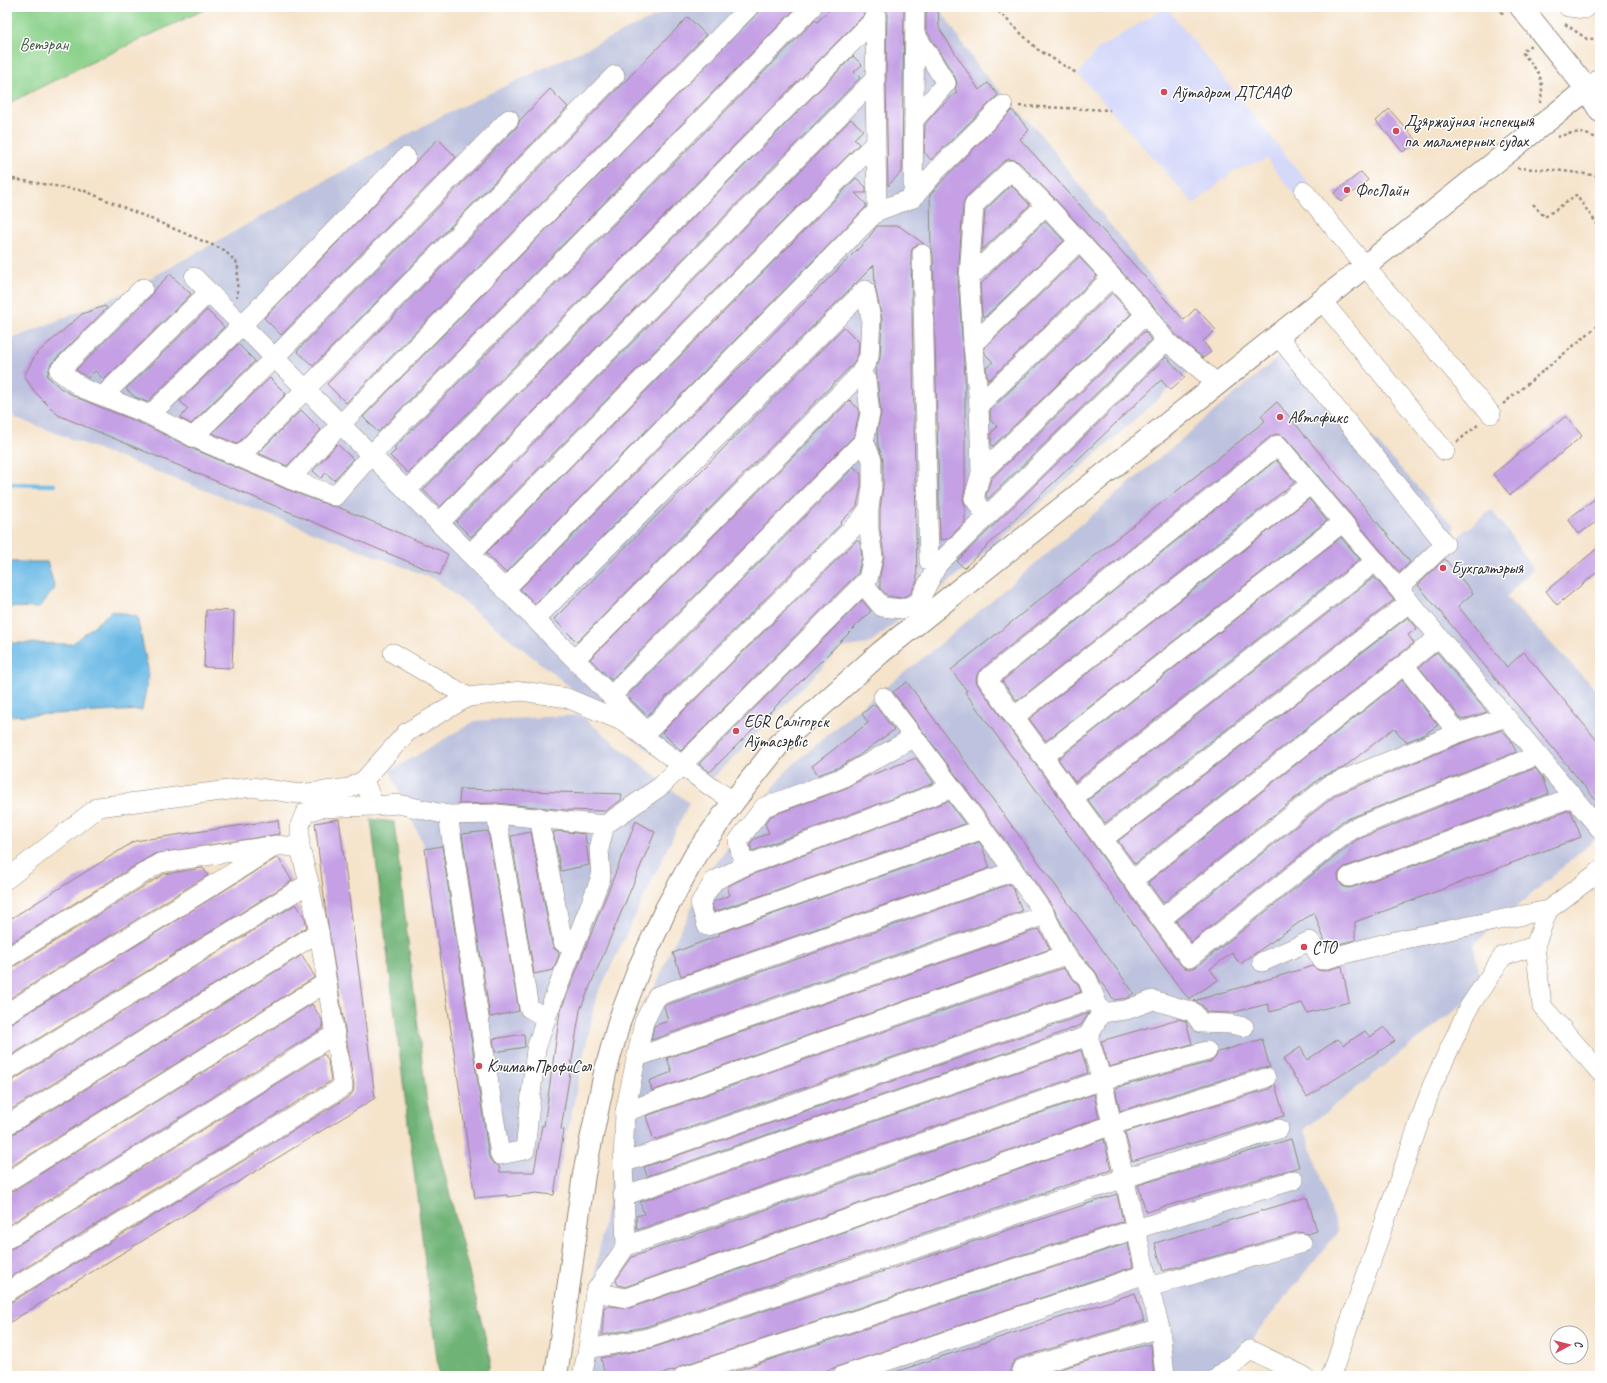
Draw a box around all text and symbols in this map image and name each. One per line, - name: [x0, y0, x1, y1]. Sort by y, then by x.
- park label: Ветэран: [20, 34, 70, 55]
- place label: Аўтадром ДТСААФ: [1172, 82, 1292, 103]
- marker: Аўтадром ДТСААФ: [1159, 87, 1169, 97]
- place label: Дзяржаўная інспекцыя па маламерных судах: [1404, 111, 1535, 152]
- marker: Дзяржаўная інспекцыя па маламерных судах: [1391, 126, 1401, 136]
- place label: ФосЛайн: [1355, 180, 1410, 201]
- marker: ФосЛайн: [1342, 185, 1352, 195]
- place label: Автофикс: [1288, 407, 1349, 428]
- marker: Автофикс: [1275, 412, 1285, 422]
- place label: Бухгалтэрыя: [1451, 558, 1524, 579]
- marker: Бухгалтэрыя: [1438, 563, 1448, 573]
- place label: EGR Салігорск Аўтасэрвіс: [744, 711, 830, 752]
- marker: EGR Салігорск Аўтасэрвіс: [731, 726, 741, 736]
- place label: СТО: [1312, 937, 1339, 958]
- marker: СТО: [1299, 942, 1309, 952]
- place label: КлиматПрофиСол: [487, 1056, 593, 1077]
- marker: КлиматПрофиСол: [474, 1061, 484, 1071]
- north arrow: [1549, 1325, 1589, 1365]
- text: С: [1572, 1340, 1586, 1349]

